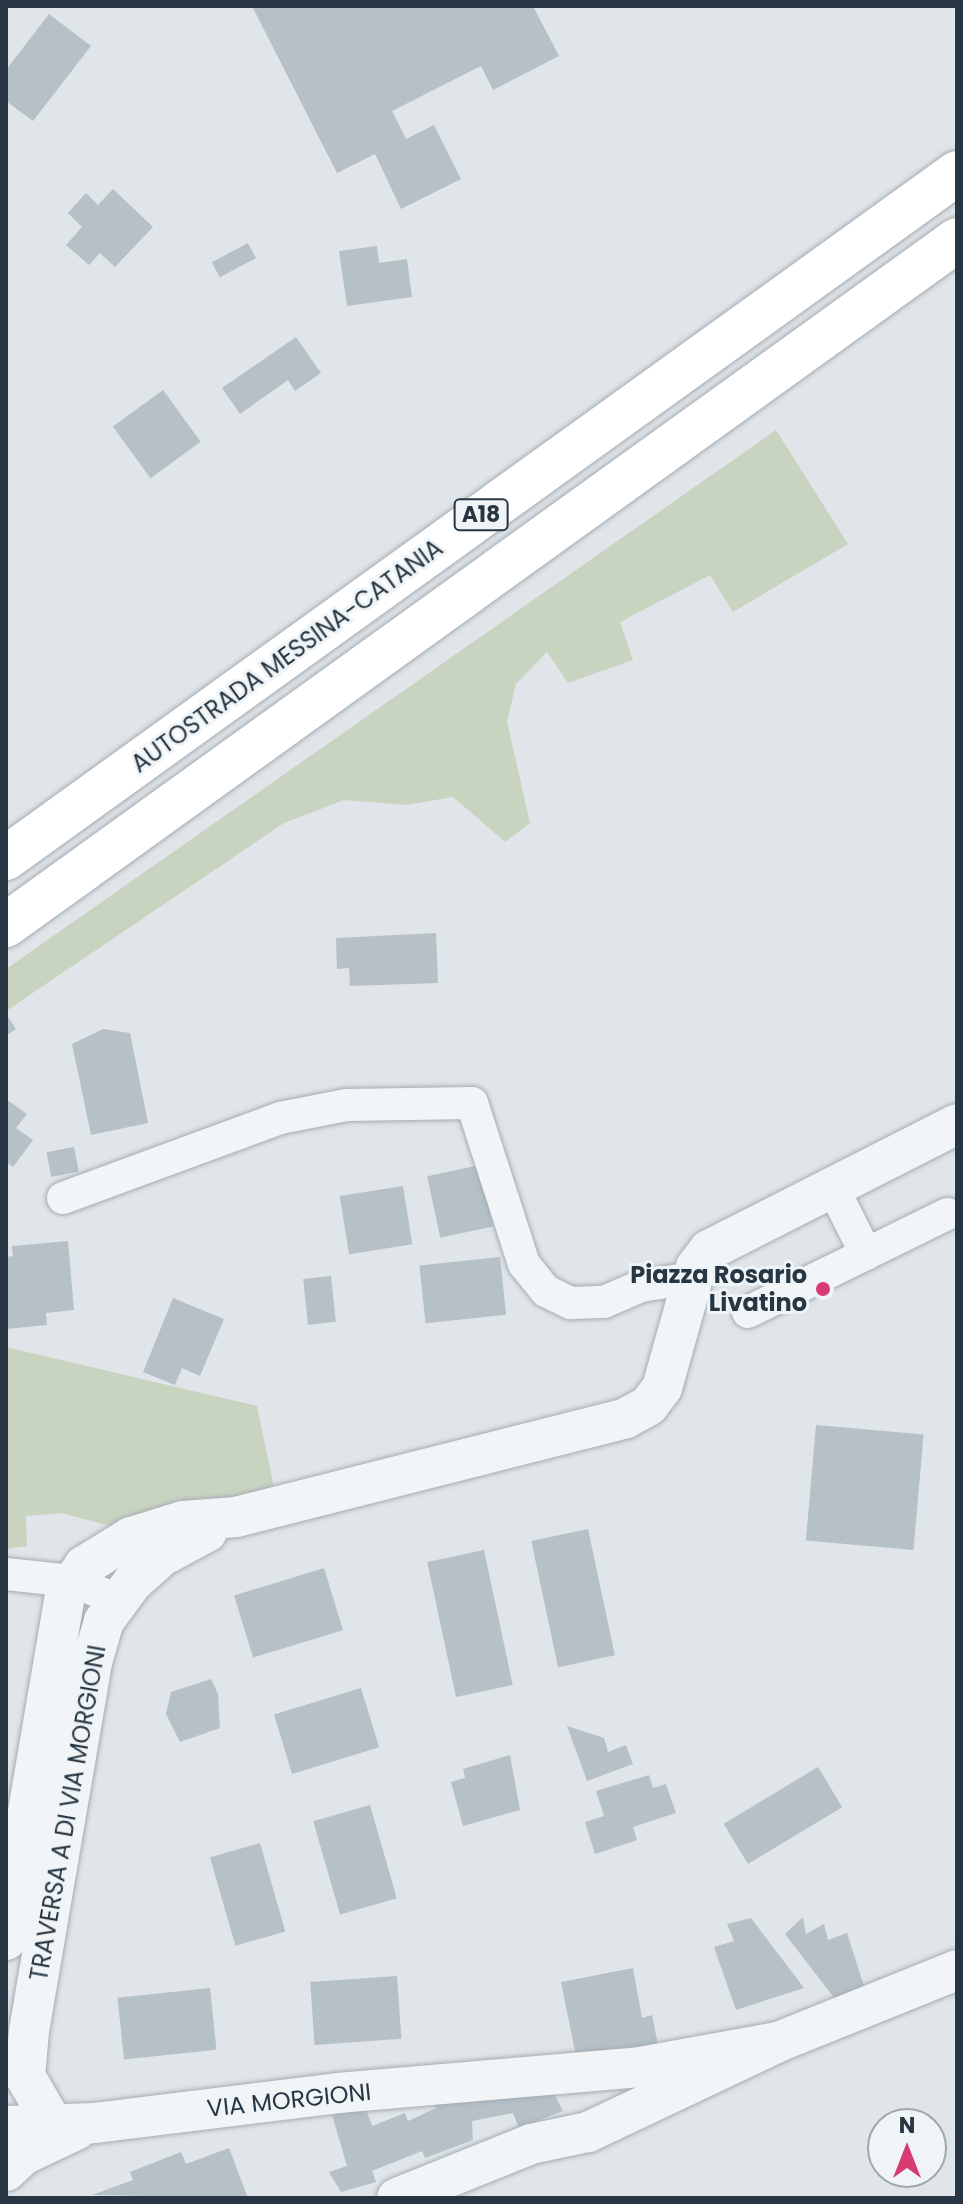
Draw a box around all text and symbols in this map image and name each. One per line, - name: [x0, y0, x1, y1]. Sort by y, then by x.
- road number: A18: [453, 497, 509, 533]
- street label: AUTOSTRADA MESSINA-CATANIA: [126, 533, 448, 779]
- place label: Piazza Rosario Livatino: [630, 1261, 807, 1317]
- marker: Piazza Rosario Livatino: [814, 1280, 832, 1298]
- street label: TRAVERSA A DI VIA MORGIONI: [24, 1643, 112, 1983]
- street label: VIA MORGIONI: [205, 2077, 373, 2123]
- north arrow: [867, 2108, 947, 2188]
- text: N: [899, 2110, 915, 2141]

